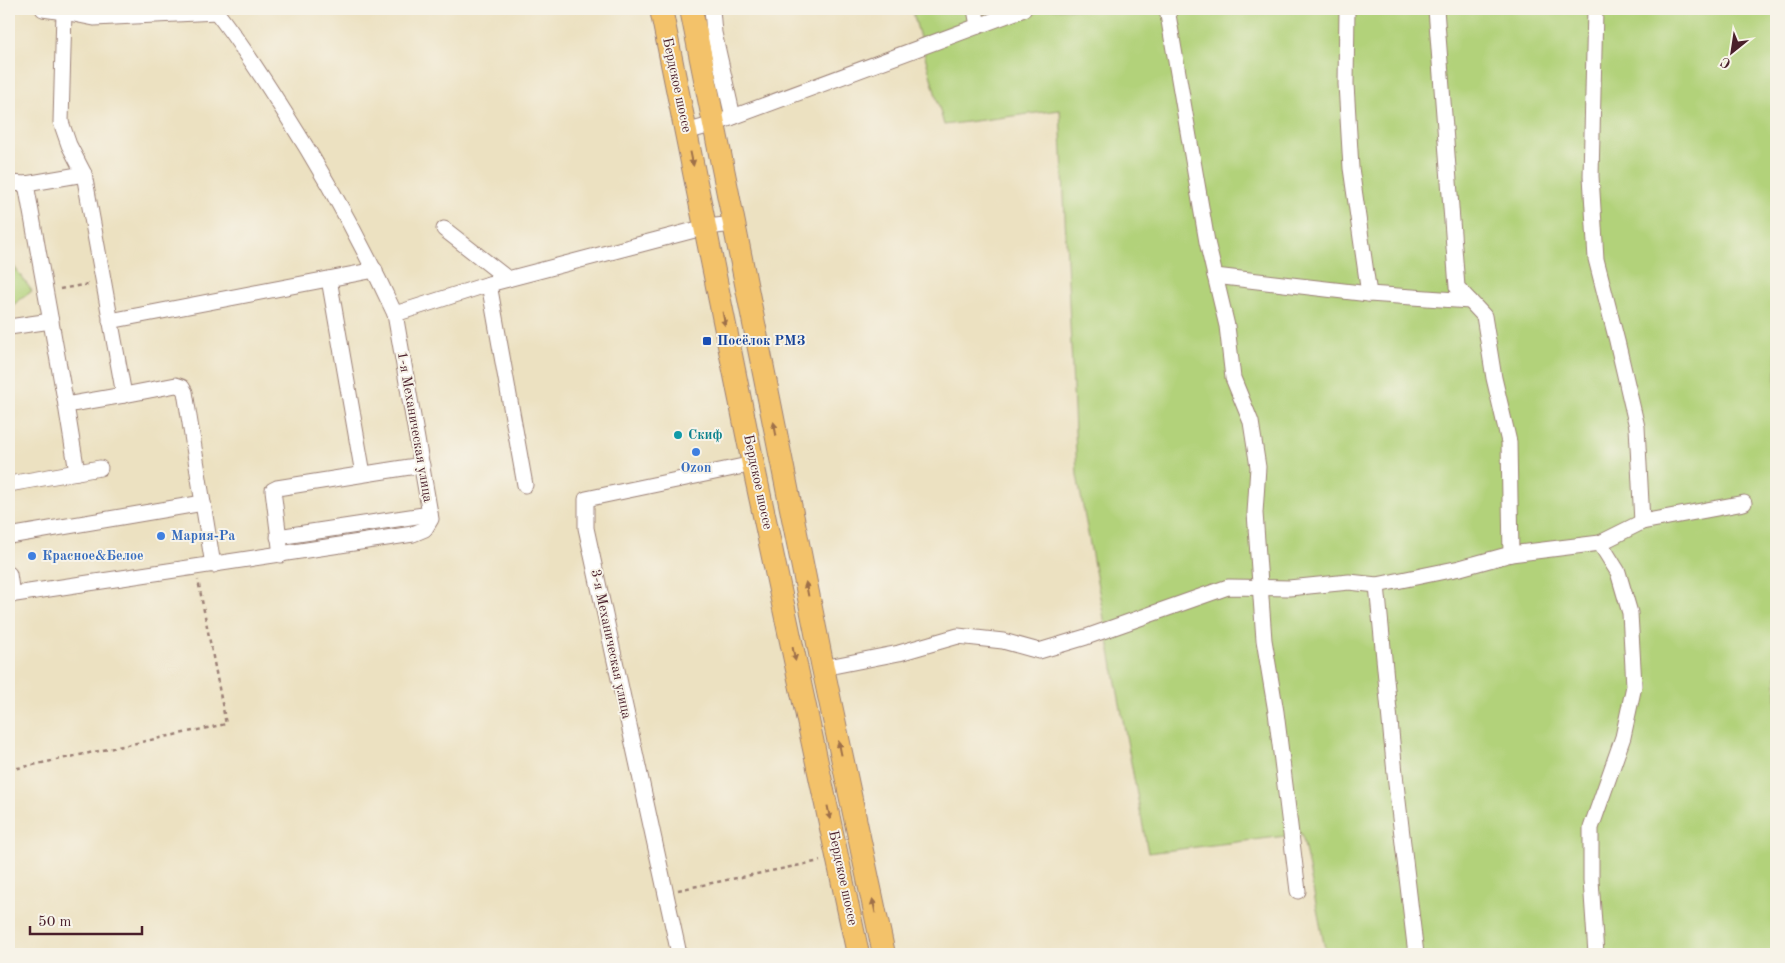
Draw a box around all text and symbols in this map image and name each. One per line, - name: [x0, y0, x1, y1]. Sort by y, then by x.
- north arrow: [1708, 28, 1758, 78]
- street label: Бердское шоссе: [660, 36, 694, 134]
- text: С: [1718, 54, 1734, 71]
- one-way arrow: [688, 152, 696, 167]
- one-way arrow: [721, 311, 729, 327]
- place label: Посёлок РМЗ: [717, 334, 806, 348]
- marker: Посёлок РМЗ: [701, 335, 713, 347]
- street label: 1-я Механическая улица: [395, 351, 435, 503]
- one-way arrow: [770, 421, 778, 437]
- place label: Скиф: [688, 428, 723, 443]
- marker: Скиф: [672, 429, 684, 441]
- street label: Бердское шоссе: [741, 433, 775, 531]
- marker: Ozon: [690, 446, 702, 458]
- place label: Ozon: [680, 461, 712, 475]
- place label: Мария-Ра: [171, 529, 235, 543]
- marker: Мария-Ра: [155, 530, 167, 542]
- place label: Красное&Белое: [42, 549, 144, 563]
- marker: Красное&Белое: [26, 550, 38, 562]
- street label: 3-я Механическая улица: [588, 568, 634, 720]
- one-way arrow: [802, 580, 810, 596]
- one-way arrow: [791, 646, 799, 662]
- one-way arrow: [836, 740, 844, 755]
- one-way arrow: [825, 805, 833, 820]
- street label: Бердское шоссе: [826, 829, 860, 927]
- one-way arrow: [870, 899, 878, 914]
- scale bar: [30, 903, 142, 935]
- text: 50 m: [38, 915, 72, 930]

